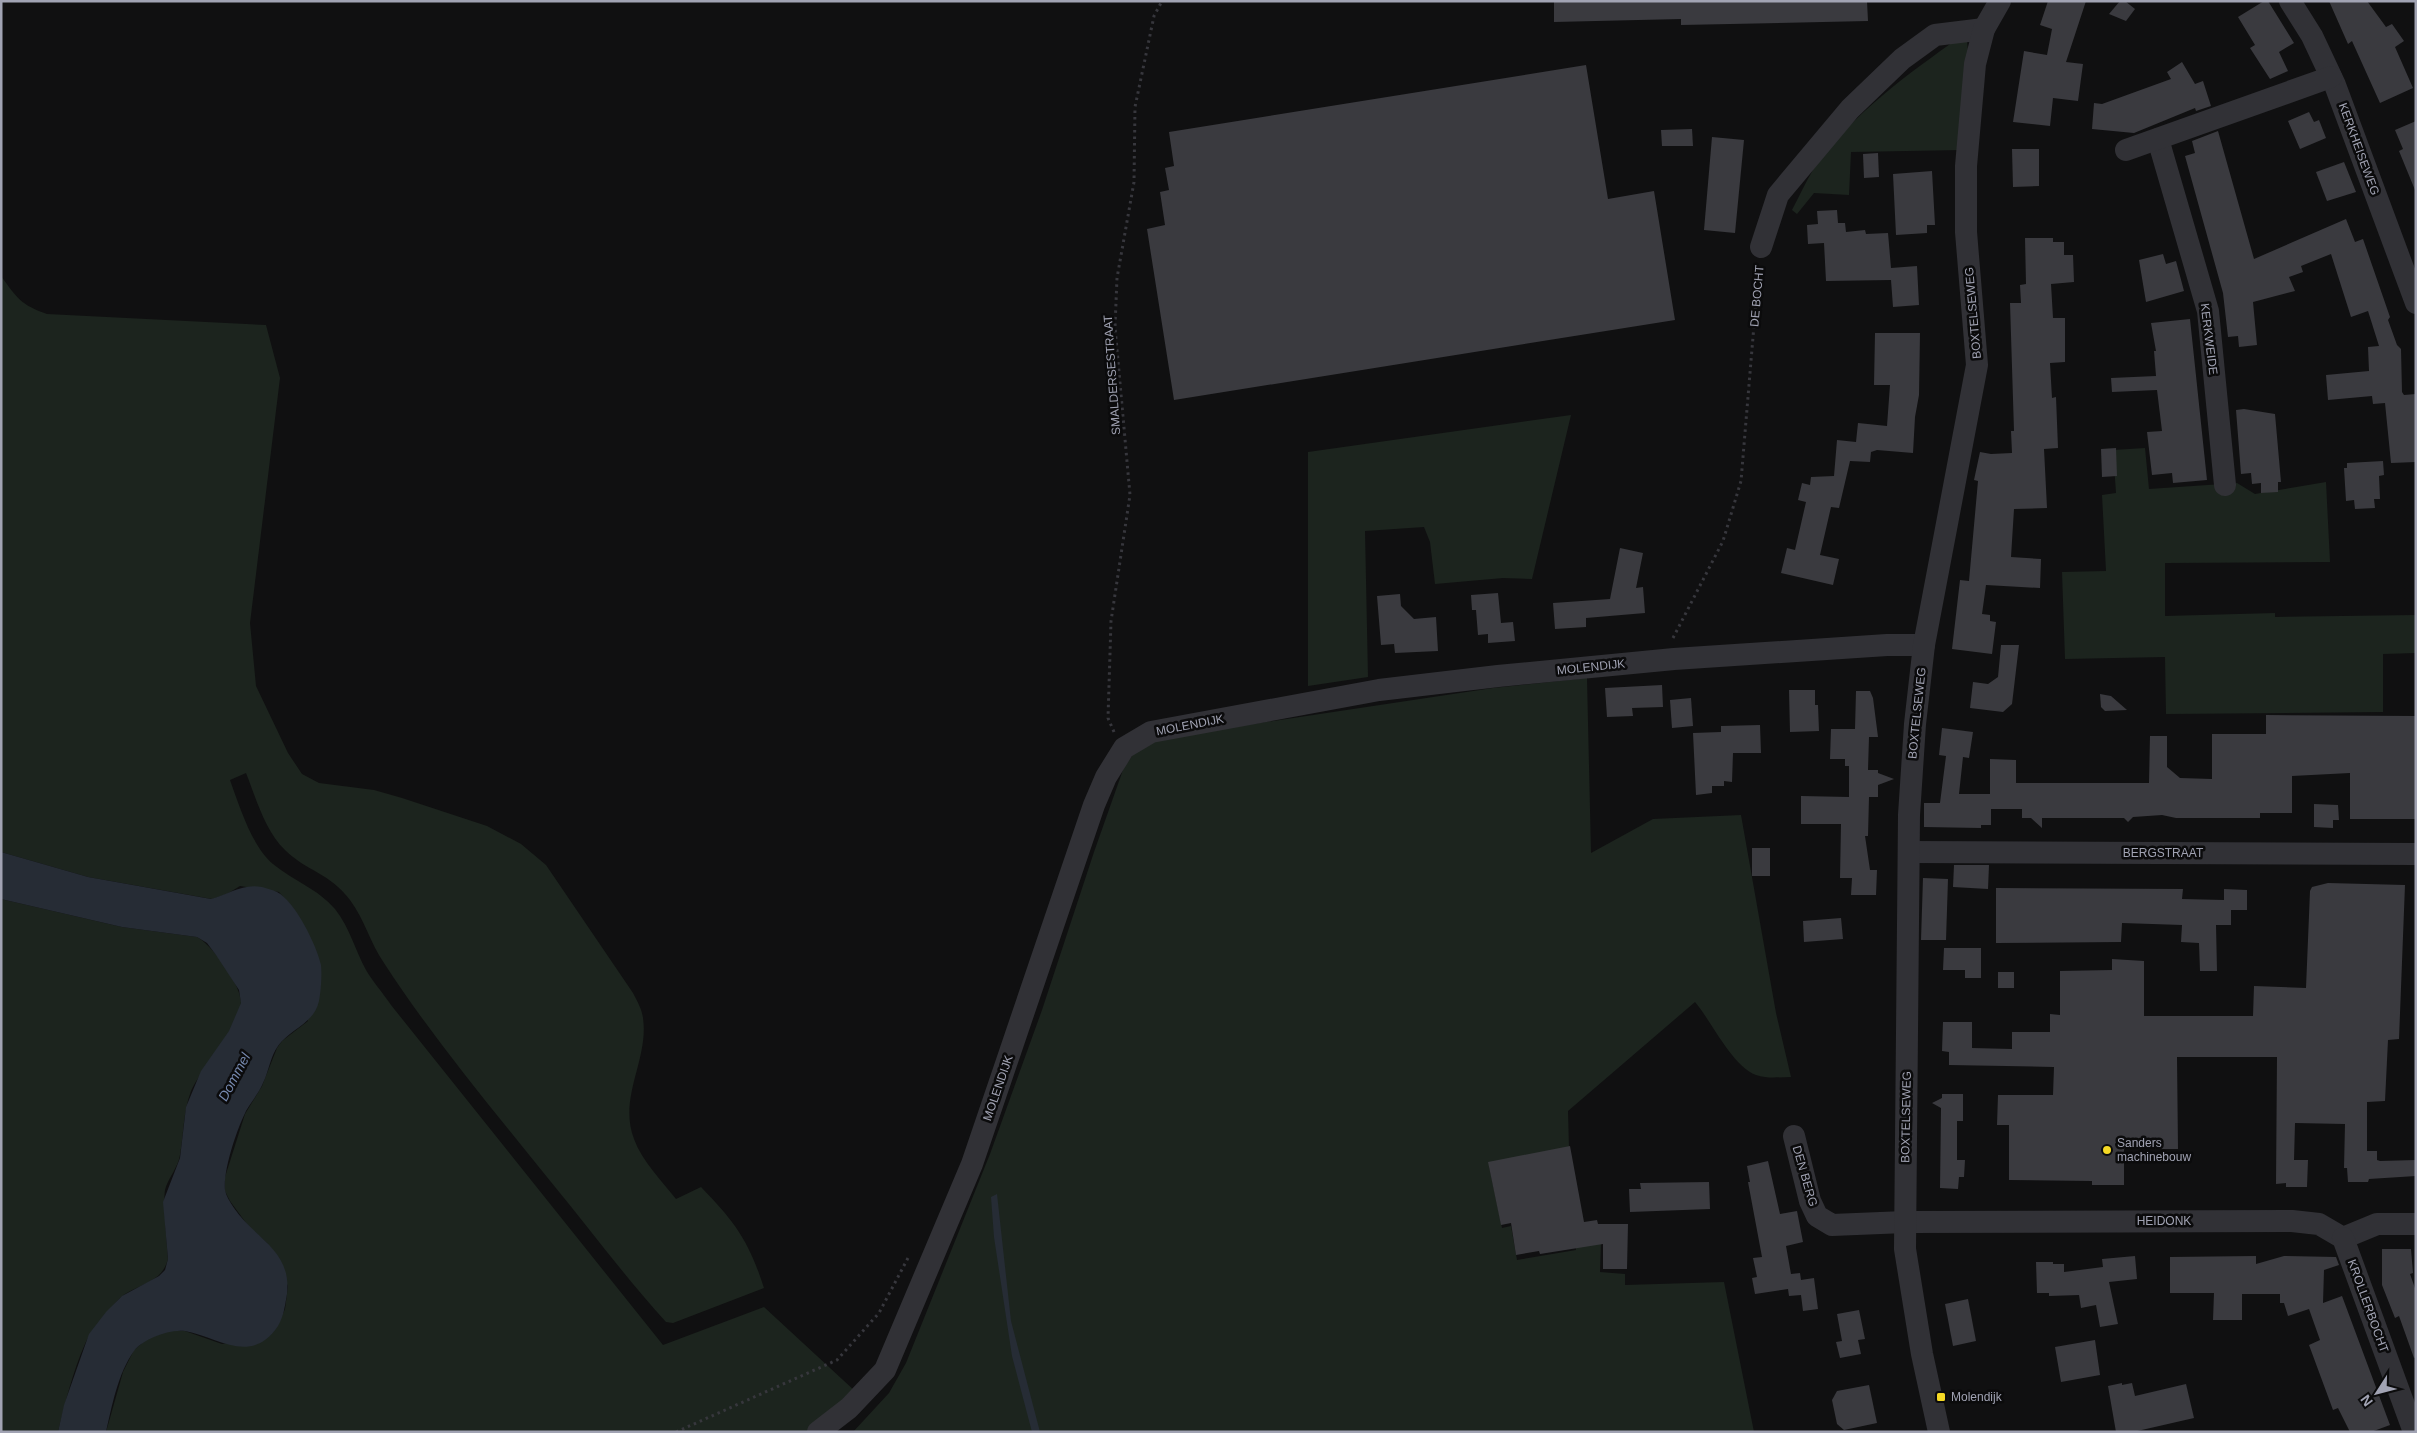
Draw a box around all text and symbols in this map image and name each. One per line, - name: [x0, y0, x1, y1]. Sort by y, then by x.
- street label: KERKHEISEWEG: [2336, 101, 2382, 197]
- street label: DE BOCHT: [1747, 264, 1767, 327]
- street label: BOXTELSEWEG: [1962, 267, 1984, 359]
- street label: KERKWEIDE: [2198, 302, 2220, 376]
- street label: SMALDERSESTRAAT: [1101, 314, 1123, 436]
- street label: MOLENDIJK: [1556, 656, 1626, 678]
- street label: BOXTELSEWEG: [1905, 667, 1929, 759]
- street label: MOLENDIJK: [1155, 712, 1225, 738]
- street label: BERGSTRAAT: [2123, 846, 2204, 860]
- water label: Dommel: [215, 1049, 254, 1104]
- street label: MOLENDIJK: [980, 1053, 1016, 1123]
- street label: BOXTELSEWEG: [1898, 1071, 1914, 1163]
- place label: Sanders machinebouw: [2117, 1136, 2191, 1164]
- street label: DEN BERG: [1790, 1144, 1820, 1208]
- marker: Sanders machinebouw: [2101, 1144, 2113, 1156]
- street label: HEIDONK: [2137, 1214, 2191, 1228]
- street label: KROLLERBOCHT: [2345, 1258, 2392, 1355]
- north arrow: [2352, 1368, 2402, 1418]
- place label: Molendijk: [1951, 1390, 2003, 1404]
- marker: Molendijk: [1935, 1391, 1947, 1403]
- text: N: [2357, 1392, 2376, 1409]

